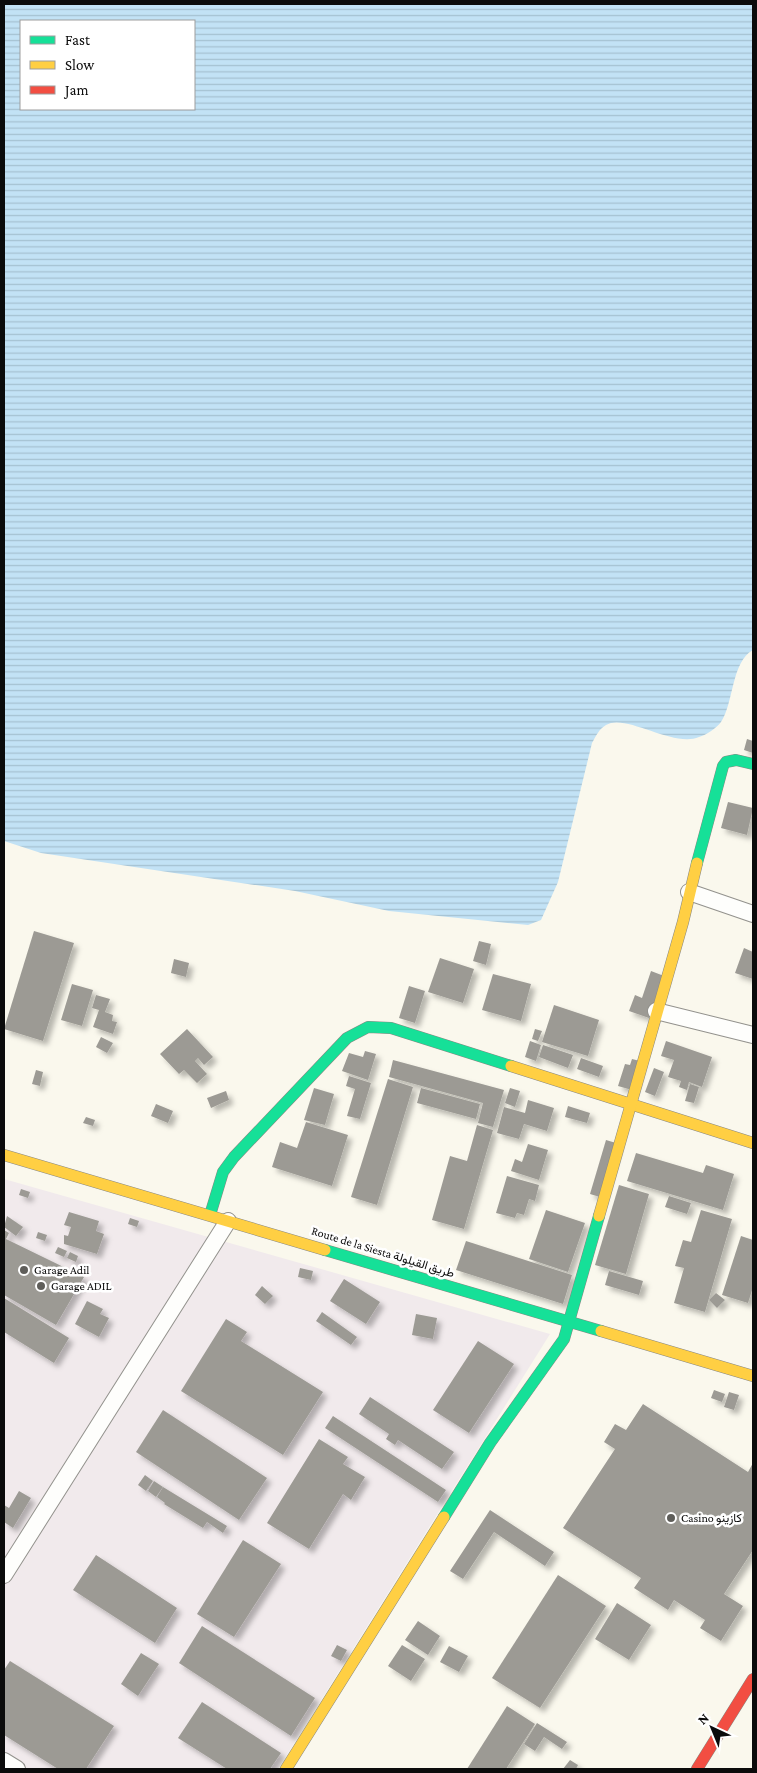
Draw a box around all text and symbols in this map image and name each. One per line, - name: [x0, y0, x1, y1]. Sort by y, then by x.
- legend: [20, 20, 195, 110]
- text: Fast: [65, 32, 91, 48]
- text: Slow: [65, 57, 95, 73]
- text: Jam: [63, 82, 88, 99]
- street label: Route de la Siesta طريق القيلولة: [310, 1224, 456, 1281]
- place label: Garage Adil: [34, 1263, 89, 1277]
- marker: Garage Adil: [18, 1264, 30, 1276]
- place label: Garage ADIL: [51, 1279, 111, 1293]
- marker: Garage ADIL: [35, 1280, 47, 1292]
- place label: Casino كازينو: [681, 1511, 742, 1526]
- marker: Casino كازينو: [665, 1512, 677, 1524]
- north arrow: [687, 1703, 737, 1753]
- text: N: [694, 1709, 712, 1728]

